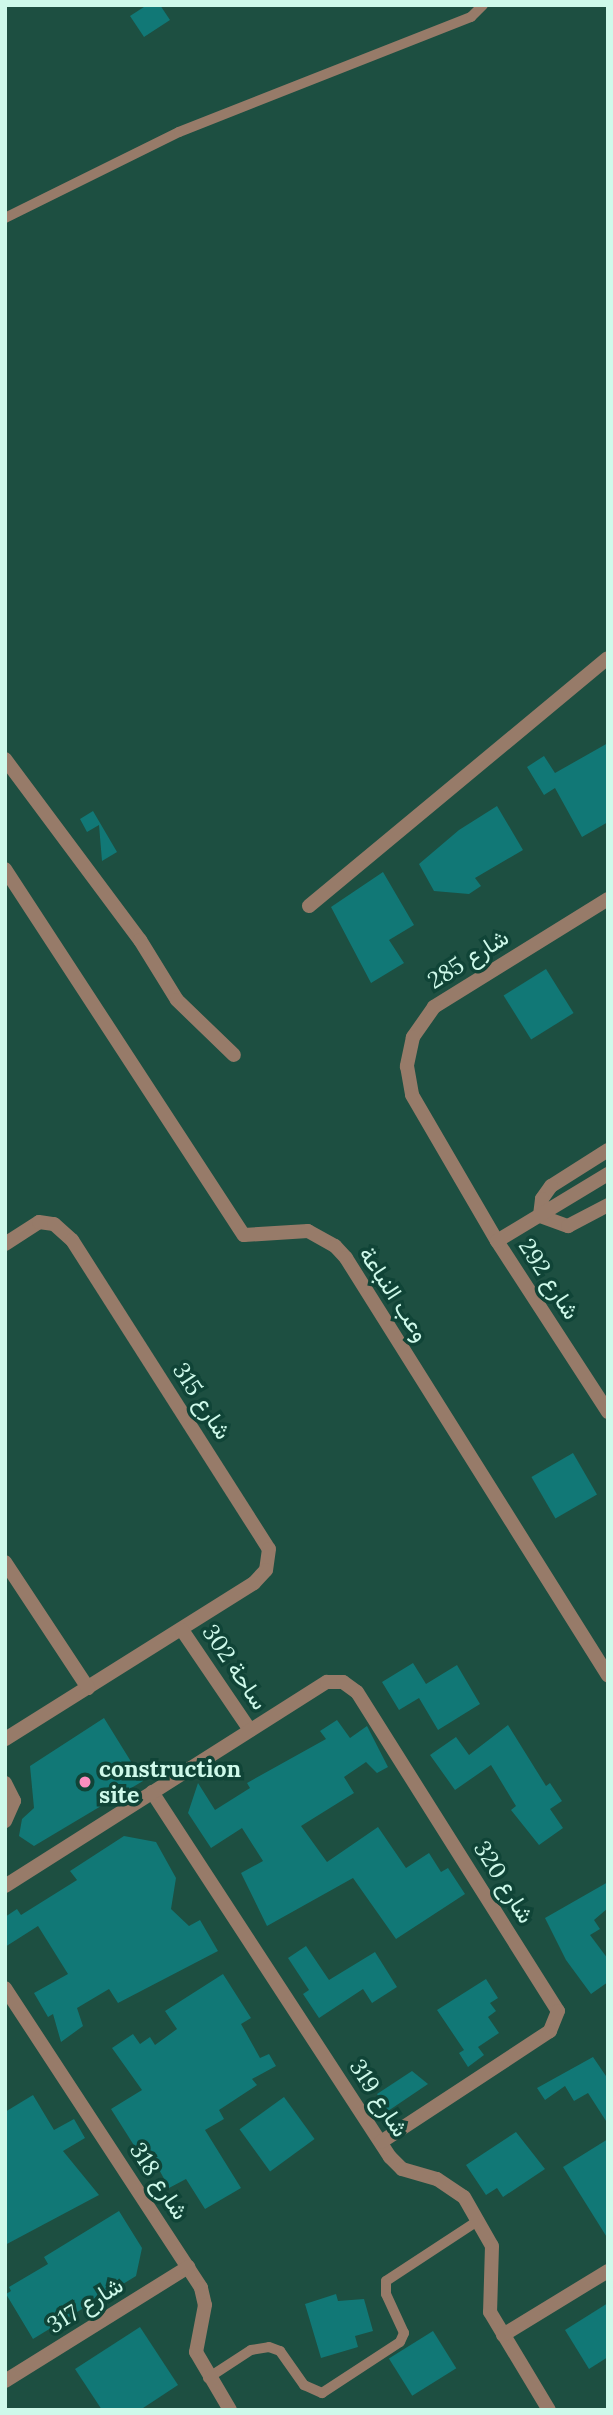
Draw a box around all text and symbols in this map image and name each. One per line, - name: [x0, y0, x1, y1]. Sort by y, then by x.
- street label: شارع 285: [422, 923, 514, 995]
- street label: شارع 292: [513, 1234, 585, 1324]
- street label: وعب النباعة: [353, 1242, 435, 1346]
- street label: شارع 315: [167, 1357, 237, 1445]
- street label: ساحة 302: [196, 1619, 274, 1715]
- place label: construction site: [99, 1755, 241, 1809]
- marker: construction site: [77, 1774, 93, 1790]
- street label: شارع 320: [468, 1836, 540, 1928]
- street label: شارع 319: [344, 2054, 414, 2142]
- street label: شارع 318: [124, 2137, 194, 2225]
- street label: شارع 317: [42, 2271, 128, 2339]

